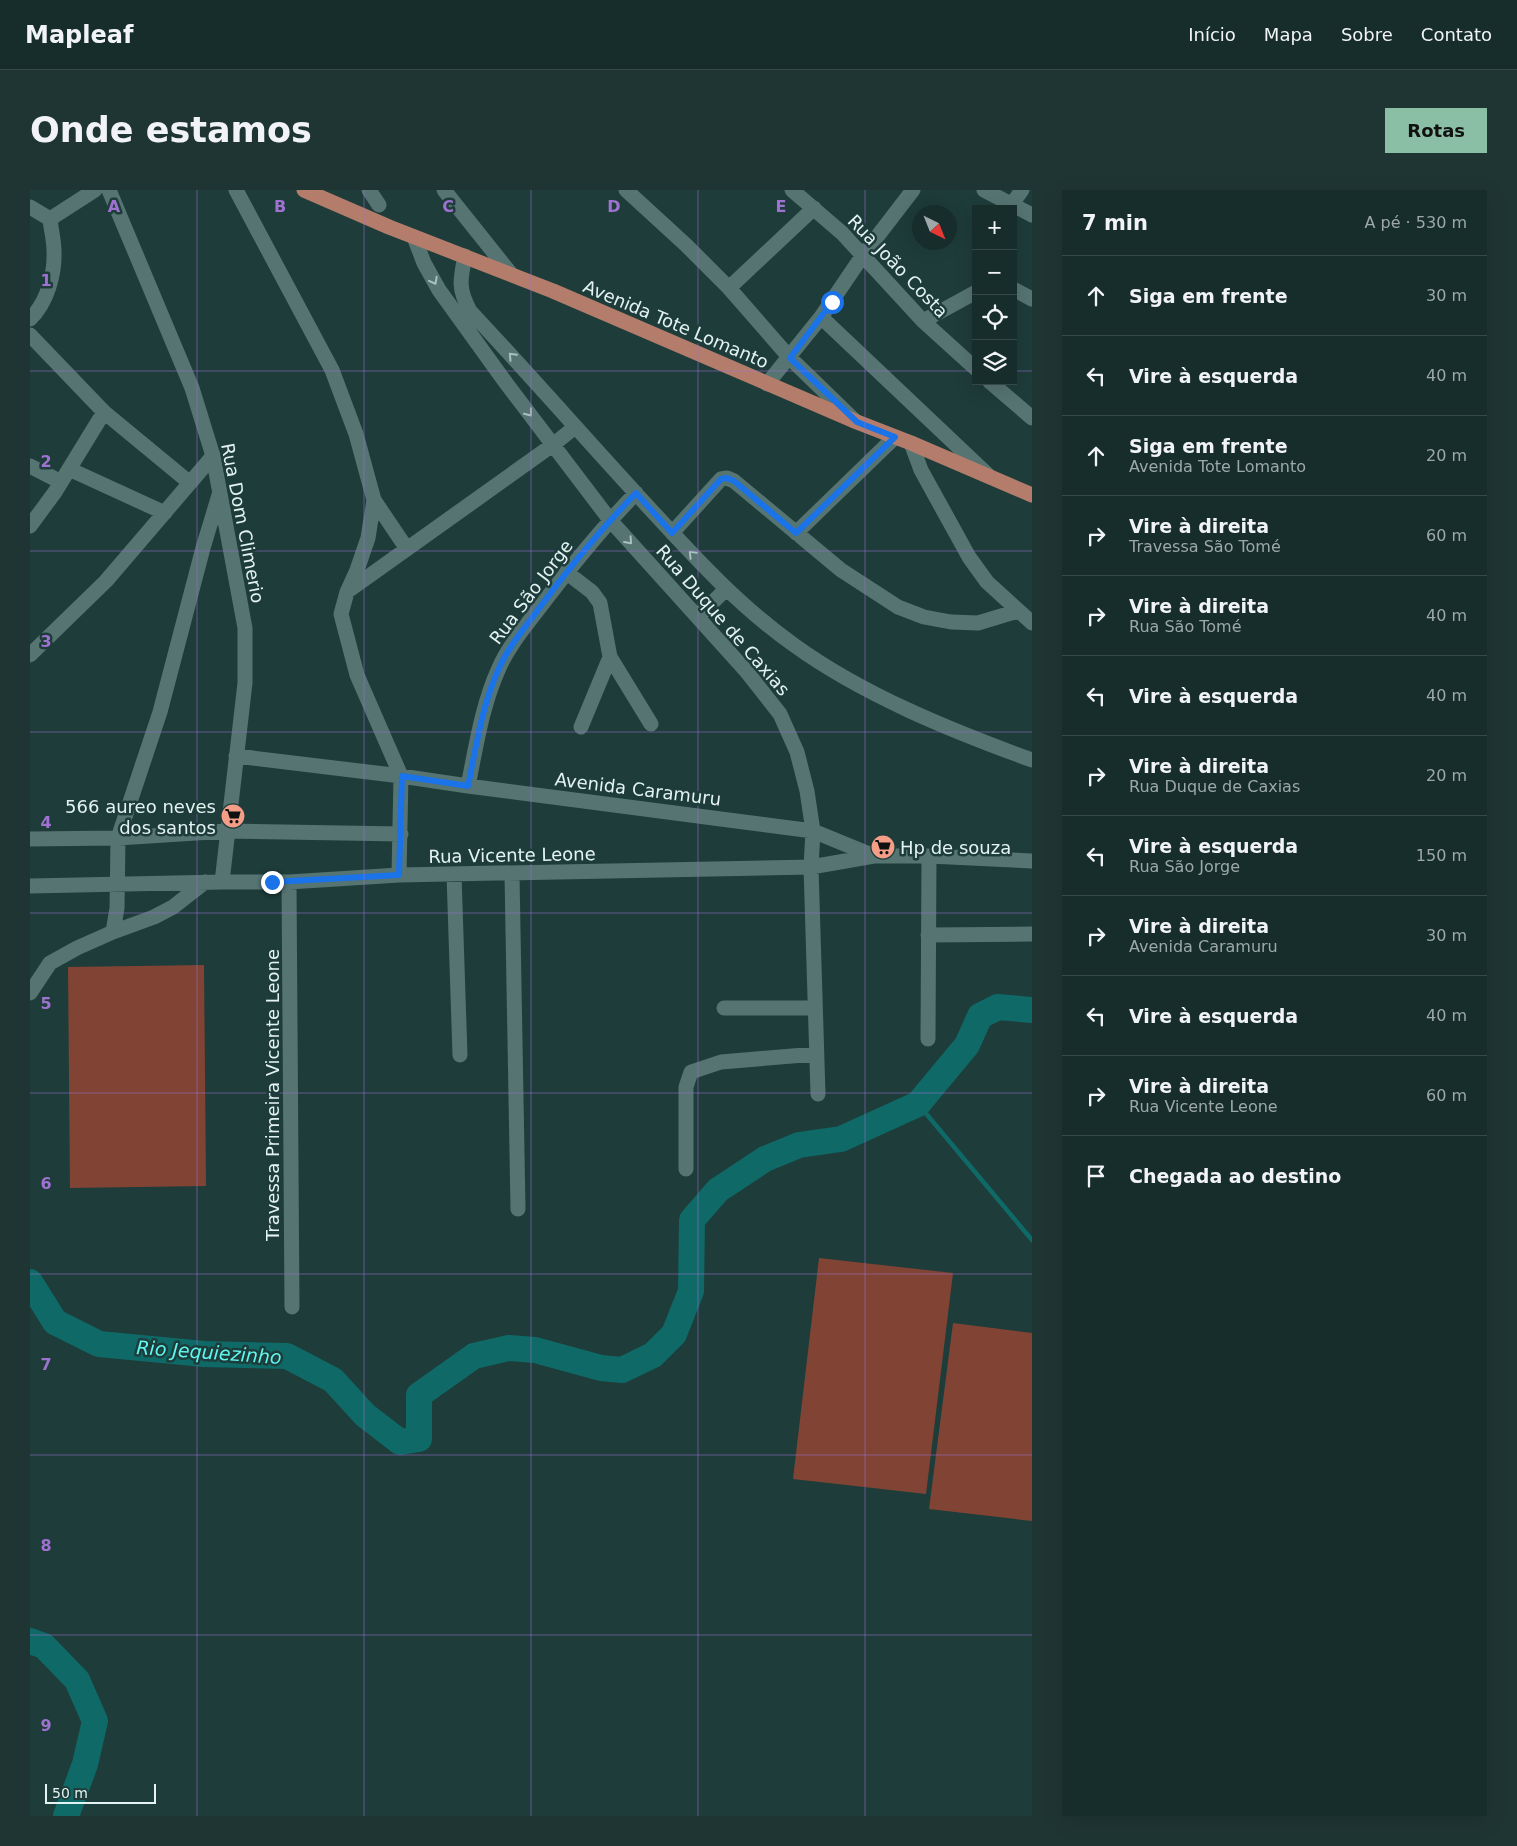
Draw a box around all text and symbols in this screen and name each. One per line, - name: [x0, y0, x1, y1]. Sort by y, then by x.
- text: Mapleaf: [25, 21, 133, 49]
- text: Início: [1188, 24, 1236, 45]
- text: Mapa: [1264, 24, 1313, 45]
- text: Sobre: [1341, 24, 1393, 45]
- text: Contato: [1421, 24, 1492, 45]
- button: Rotas: [1385, 108, 1487, 153]
- text: Onde estamos: [30, 110, 312, 150]
- text: A: [108, 197, 121, 216]
- text: B: [274, 197, 286, 216]
- text: C: [442, 197, 454, 216]
- text: D: [607, 197, 621, 216]
- text: E: [776, 197, 786, 216]
- north arrow: [912, 205, 957, 250]
- map controls: [972, 205, 1017, 385]
- button: +: [972, 205, 1017, 250]
- street label: Rua João Costa: [844, 210, 952, 322]
- text: 7 min: [1082, 211, 1148, 235]
- text: A pé · 530 m: [1365, 213, 1467, 232]
- button: −: [972, 250, 1017, 295]
- text: 1: [40, 271, 52, 290]
- street label: Avenida Tote Lomanto: [580, 275, 772, 373]
- one-way arrow: [428, 276, 438, 285]
- icon: ahead: [1082, 282, 1110, 310]
- text: Siga em frente: [1129, 285, 1288, 307]
- text: 30 m: [1426, 286, 1467, 305]
- route start: [821, 291, 844, 314]
- button: locate: [972, 295, 1017, 340]
- button: layers: [972, 340, 1017, 385]
- one-way arrow: [509, 353, 518, 362]
- icon: left: [1082, 362, 1110, 390]
- text: Vire à esquerda: [1129, 365, 1298, 387]
- text: 40 m: [1426, 366, 1467, 385]
- one-way arrow: [524, 407, 532, 416]
- text: Siga em frente: [1129, 435, 1288, 457]
- street label: Rua Dom Climerio: [217, 441, 269, 605]
- icon: ahead: [1082, 442, 1110, 470]
- text: 20 m: [1426, 446, 1467, 465]
- text: 2: [40, 452, 52, 471]
- text: Avenida Tote Lomanto: [1129, 457, 1306, 476]
- text: Vire à direita: [1129, 515, 1269, 537]
- icon: right: [1082, 522, 1110, 550]
- text: 60 m: [1426, 526, 1467, 545]
- one-way arrow: [623, 535, 632, 544]
- street label: Rua São Jorge: [485, 536, 577, 648]
- text: Travessa São Tomé: [1129, 537, 1281, 556]
- street label: Rua Duque de Caxias: [652, 540, 794, 700]
- one-way arrow: [689, 550, 698, 559]
- text: Vire à direita: [1129, 595, 1269, 617]
- icon: right: [1082, 602, 1110, 630]
- text: 40 m: [1426, 606, 1467, 625]
- text: Rua São Tomé: [1129, 617, 1242, 636]
- text: 3: [40, 632, 52, 651]
- icon: left: [1082, 682, 1110, 710]
- text: Vire à esquerda: [1129, 685, 1298, 707]
- text: 40 m: [1426, 686, 1467, 705]
- text: Vire à direita: [1129, 755, 1269, 777]
- icon: right: [1082, 762, 1110, 790]
- text: 20 m: [1426, 766, 1467, 785]
- street label: Avenida Caramuru: [554, 768, 722, 810]
- text: Rua Duque de Caxias: [1129, 777, 1300, 796]
- place label: 566 aureo neves dos santos: [65, 796, 216, 838]
- supermarket icon: 566 aureo neves dos santos: [220, 803, 246, 829]
- text: 4: [40, 813, 52, 832]
- supermarket icon: Hp de souza: [870, 834, 896, 860]
- text: Vire à esquerda: [1129, 835, 1298, 857]
- place label: Hp de souza: [900, 837, 1011, 858]
- icon: left: [1082, 842, 1110, 870]
- street label: Rua Vicente Leone: [428, 843, 596, 867]
- text: 150 m: [1416, 846, 1467, 865]
- text: Rua São Jorge: [1129, 857, 1240, 876]
- route end: [261, 871, 284, 894]
- text: Vire à direita: [1129, 915, 1269, 937]
- icon: right: [1082, 922, 1110, 950]
- text: 30 m: [1426, 926, 1467, 945]
- text: Avenida Caramuru: [1129, 937, 1278, 956]
- street label: Travessa Primeira Vicente Leone: [262, 949, 283, 1242]
- text: 5: [40, 994, 52, 1013]
- icon: left: [1082, 1002, 1110, 1030]
- text: Vire à esquerda: [1129, 1005, 1298, 1027]
- text: 40 m: [1426, 1006, 1467, 1025]
- text: Vire à direita: [1129, 1075, 1269, 1097]
- icon: right: [1082, 1082, 1110, 1110]
- text: 60 m: [1426, 1086, 1467, 1105]
- text: Rua Vicente Leone: [1129, 1097, 1278, 1116]
- icon: arrive: [1082, 1162, 1110, 1190]
- text: Chegada ao destino: [1129, 1165, 1341, 1187]
- text: 6: [40, 1174, 52, 1193]
- water label: Rio Jequiezinho: [136, 1336, 282, 1368]
- text: 7: [40, 1355, 52, 1374]
- text: 8: [40, 1536, 52, 1555]
- text: 9: [40, 1716, 52, 1735]
- scale bar: [45, 1781, 156, 1804]
- text: 50 m: [52, 1785, 88, 1801]

